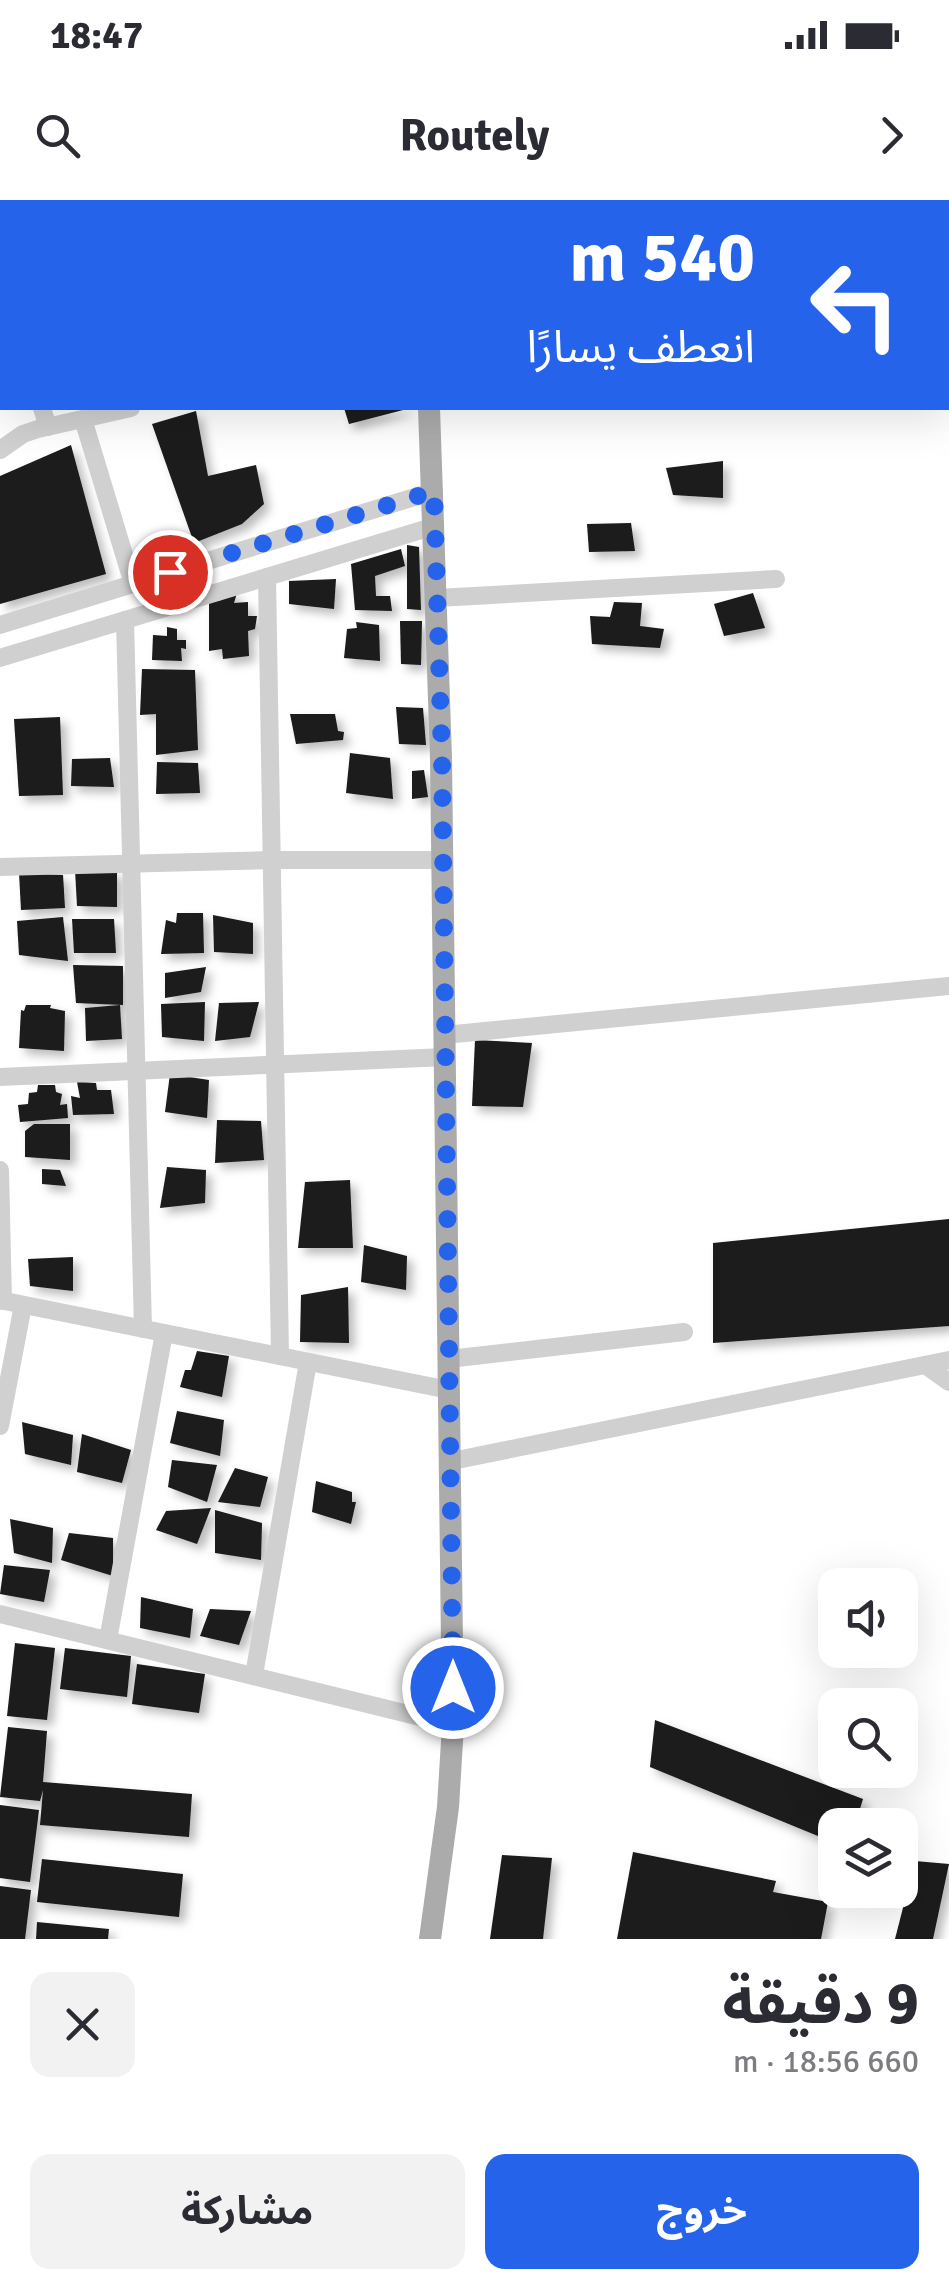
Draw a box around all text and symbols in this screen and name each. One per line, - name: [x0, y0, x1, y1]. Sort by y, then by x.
- text: 18:47: [50, 12, 143, 59]
- icon: search: [30, 108, 85, 163]
- text: Routely: [400, 108, 549, 163]
- icon: forward: [864, 108, 919, 163]
- text: 540 m: [570, 214, 755, 300]
- icon: left: [790, 240, 920, 370]
- text: انعطف يسارًا: [527, 320, 755, 375]
- pin: [128, 530, 213, 615]
- icon: arrive: [143, 545, 198, 600]
- map controls: [818, 1568, 918, 1908]
- button: sound: [818, 1568, 918, 1668]
- position arrow: [401, 1636, 505, 1740]
- button: search: [818, 1688, 918, 1788]
- button: layers: [818, 1808, 918, 1908]
- text: 9 دقيقة: [722, 1967, 919, 2041]
- button: close: [30, 1972, 135, 2077]
- text: 660 m · 18:56: [733, 2042, 919, 2081]
- button: مشاركة: [30, 2154, 465, 2269]
- button: خروج: [485, 2154, 919, 2269]

